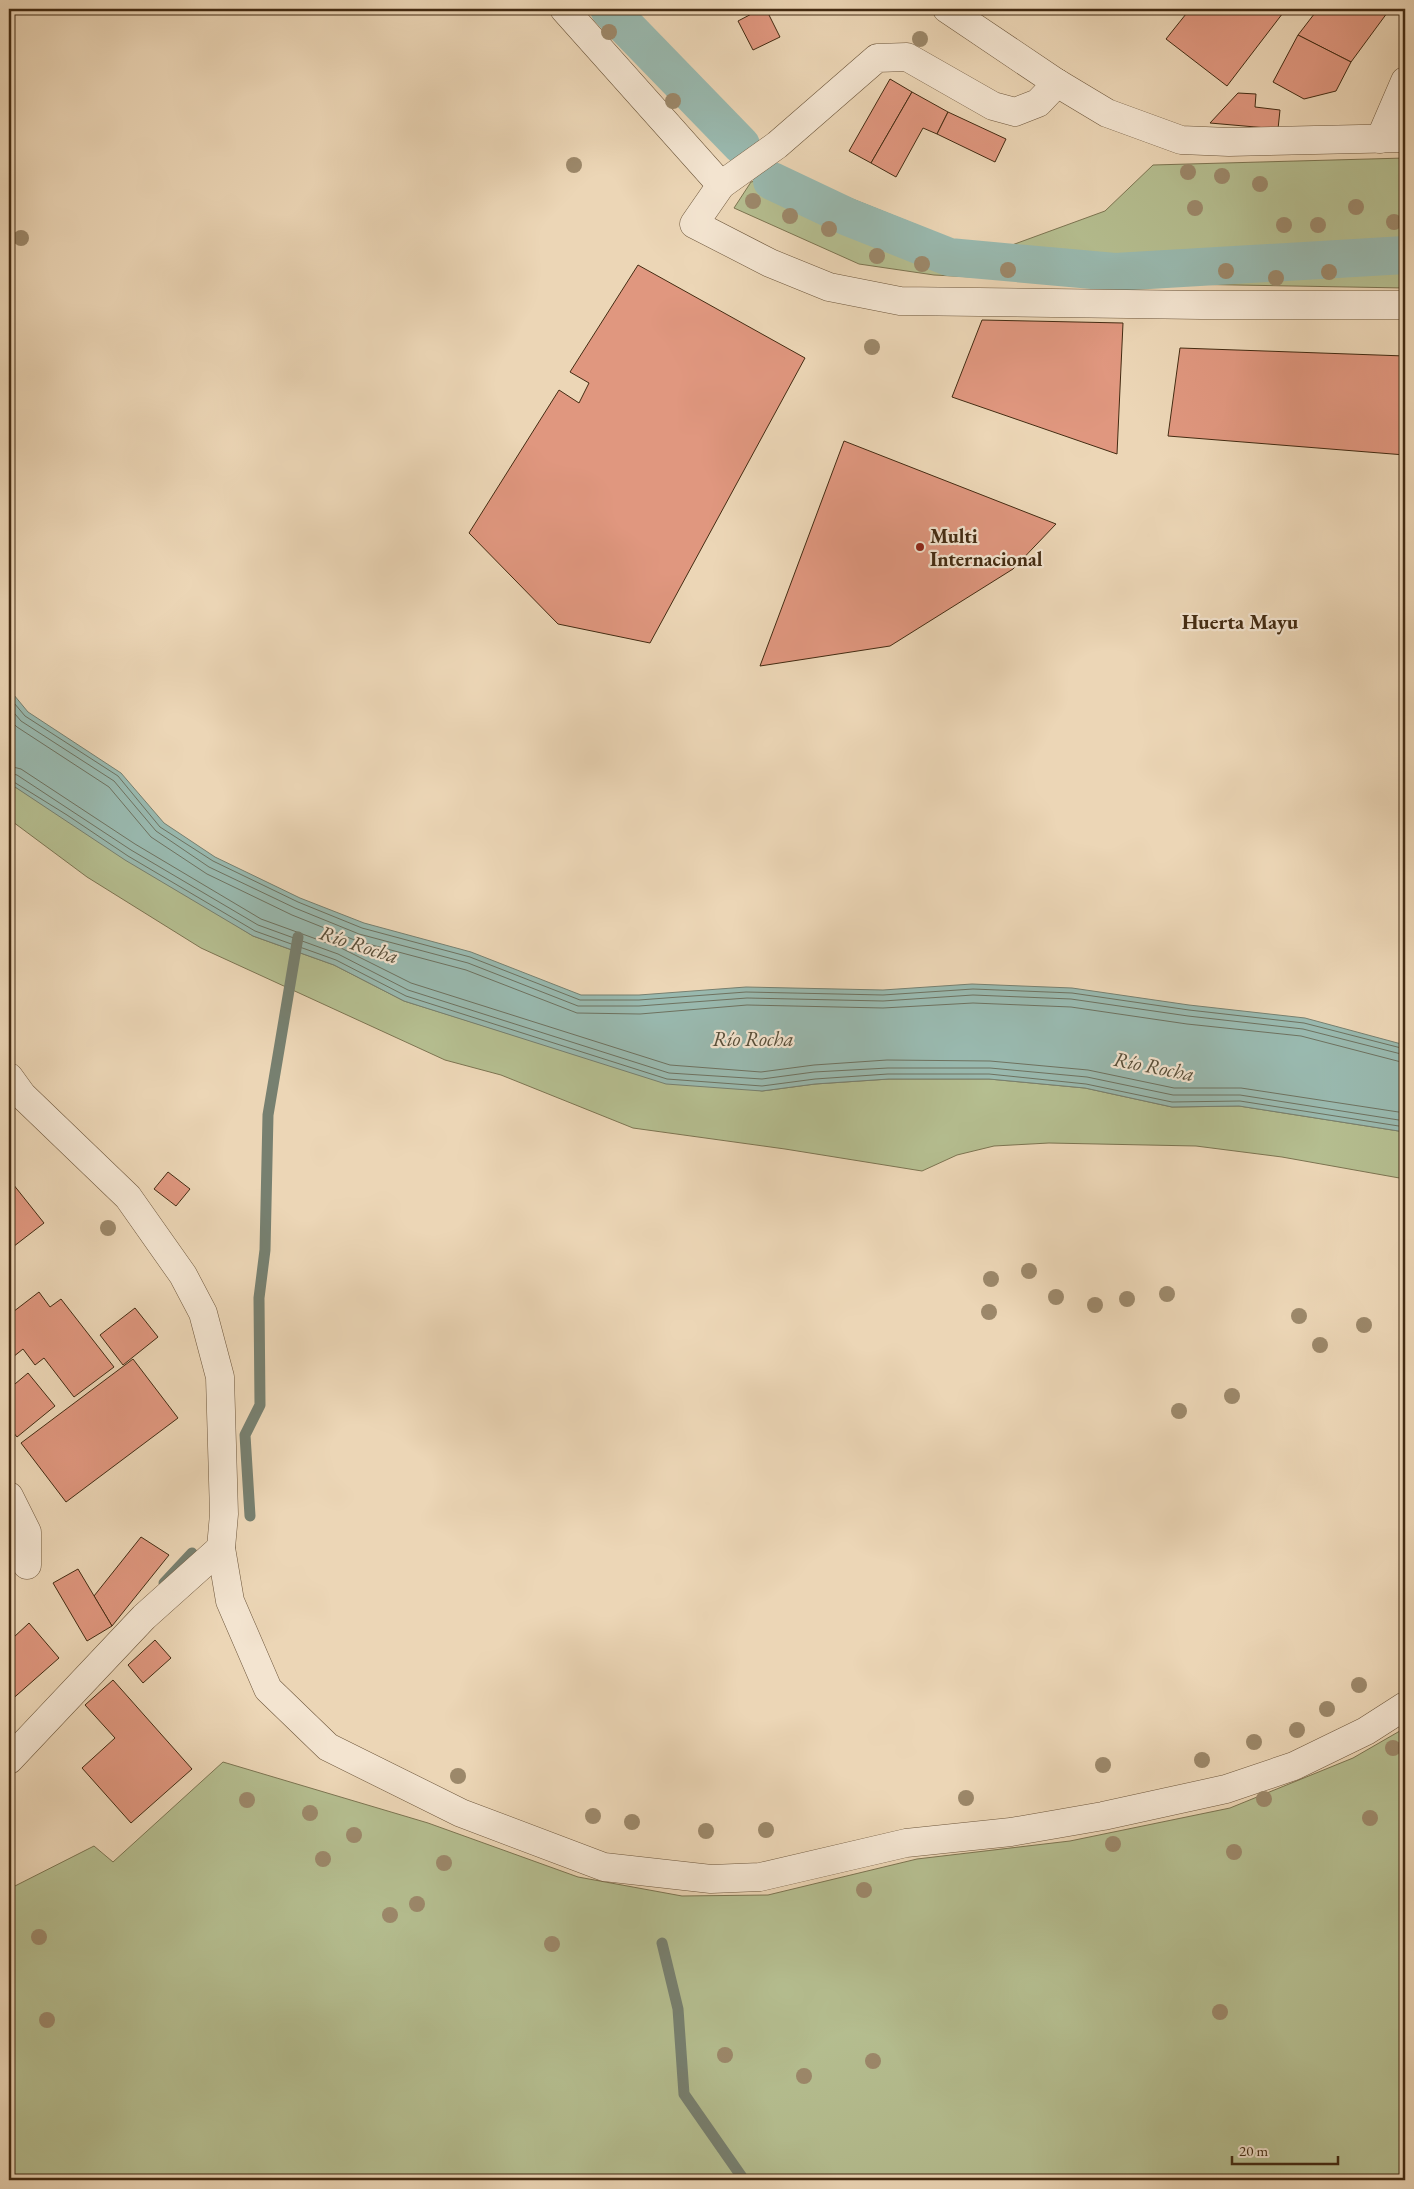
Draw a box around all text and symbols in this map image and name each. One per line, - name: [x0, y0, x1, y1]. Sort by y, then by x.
- place label: Multi Internacional: [930, 523, 1043, 572]
- marker: Multi Internacional: [914, 541, 926, 553]
- district label: Huerta Mayu: [1182, 608, 1299, 635]
- water label: Río Rocha: [316, 919, 402, 969]
- water label: Río Rocha: [712, 1025, 794, 1052]
- water label: Río Rocha: [1111, 1045, 1197, 1087]
- scale bar: [1232, 2134, 1338, 2166]
- text: 20 m: [1239, 2141, 1268, 2160]

